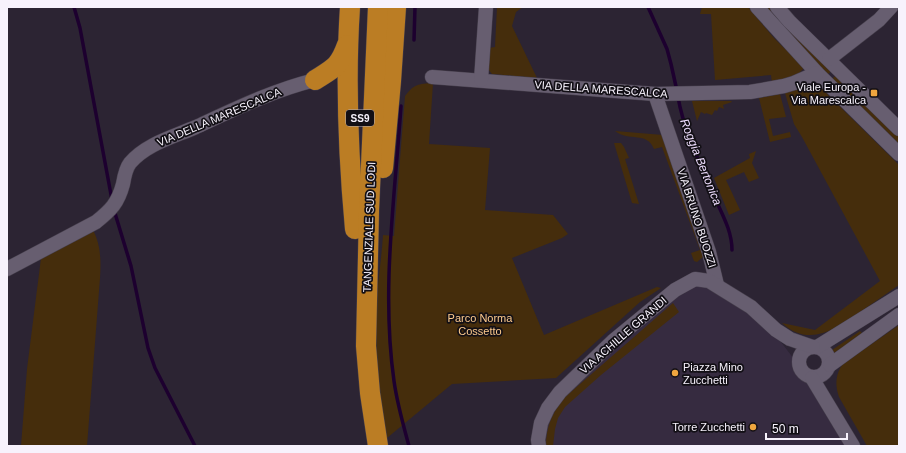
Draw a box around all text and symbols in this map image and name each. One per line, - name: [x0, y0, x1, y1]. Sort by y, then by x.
- street label: VIA DELLA MARESCALCA: [534, 78, 669, 100]
- place label: Viale Europa - Via Marescalca: [791, 81, 867, 106]
- street label: VIA DELLA MARESCALCA: [155, 85, 283, 149]
- marker: Viale Europa - Via Marescalca: [869, 88, 879, 98]
- road number: SS9: [346, 110, 374, 126]
- water label: Roggia Bertonica: [677, 117, 725, 208]
- street label: TANGENZIALE SUD LODI: [361, 162, 377, 292]
- street label: VIA BRUNO BUOZZI: [675, 167, 719, 269]
- street label: VIA ACHILLE GRANDI: [577, 294, 669, 376]
- park label: Parco Norma Cossetto: [448, 312, 513, 337]
- place label: Piazza Mino Zucchetti: [683, 361, 743, 386]
- marker: Piazza Mino Zucchetti: [670, 368, 680, 378]
- scale bar: [766, 415, 847, 441]
- place label: Torre Zucchetti: [672, 421, 745, 433]
- marker: Torre Zucchetti: [748, 422, 758, 432]
- text: 50 m: [772, 422, 799, 436]

